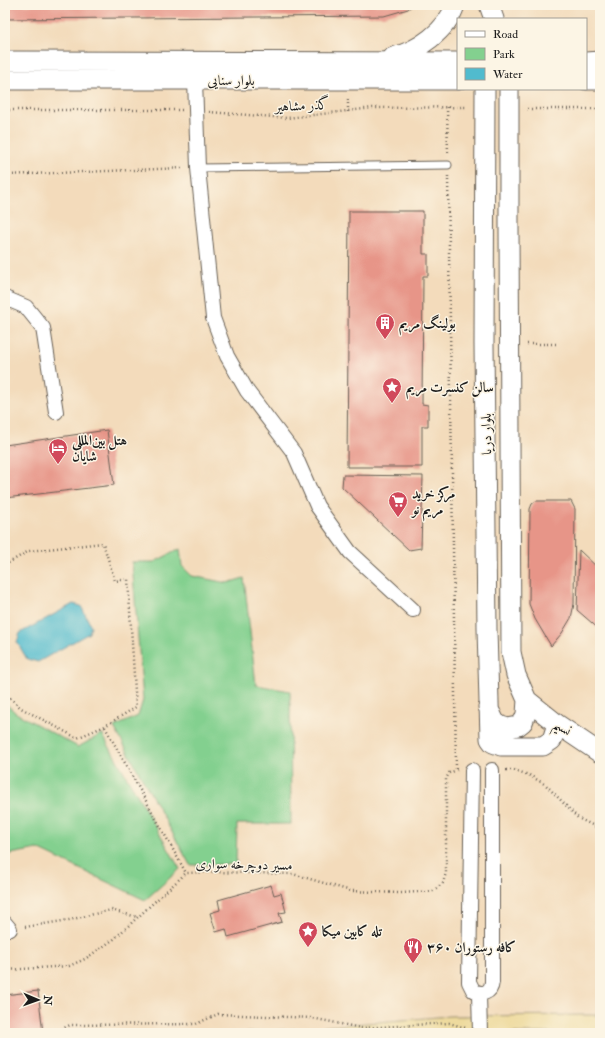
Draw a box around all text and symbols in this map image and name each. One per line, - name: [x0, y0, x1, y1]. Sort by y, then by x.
- legend: [457, 18, 587, 90]
- text: Road: [493, 27, 518, 42]
- text: Park: [493, 47, 515, 62]
- text: Water: [492, 67, 523, 82]
- street label: بلوار سنایی: [207, 72, 255, 90]
- street label: گذر مشاهیر: [272, 94, 330, 116]
- building icon: بولینگ مریم: [374, 312, 396, 340]
- place label: بولینگ مریم: [399, 314, 456, 336]
- place icon: سالن کنسرت مریم: [381, 376, 403, 404]
- place label: سالن کنسرت مریم: [406, 379, 494, 400]
- street label: بلوار دریا: [478, 413, 495, 455]
- place label: هتل بین‌المللی شایان: [71, 432, 127, 465]
- hotel icon: هتل بین‌المللی شایان: [47, 437, 69, 465]
- place label: مرکز خرید مریم نو: [410, 485, 455, 522]
- supermarket icon: مرکز خرید مریم نو: [387, 490, 409, 518]
- street label: نسیم: [548, 715, 575, 744]
- street label: مسیر دوچرخه سواری: [195, 855, 293, 875]
- place icon: تله کابین میکا: [297, 920, 319, 948]
- place label: تله کابین میکا: [322, 923, 382, 940]
- restaurant icon: کافه رستوران ۳۶۰: [402, 936, 424, 964]
- place label: کافه رستوران ۳۶۰: [427, 939, 516, 956]
- north arrow: [18, 980, 58, 1020]
- text: N: [41, 994, 54, 1007]

